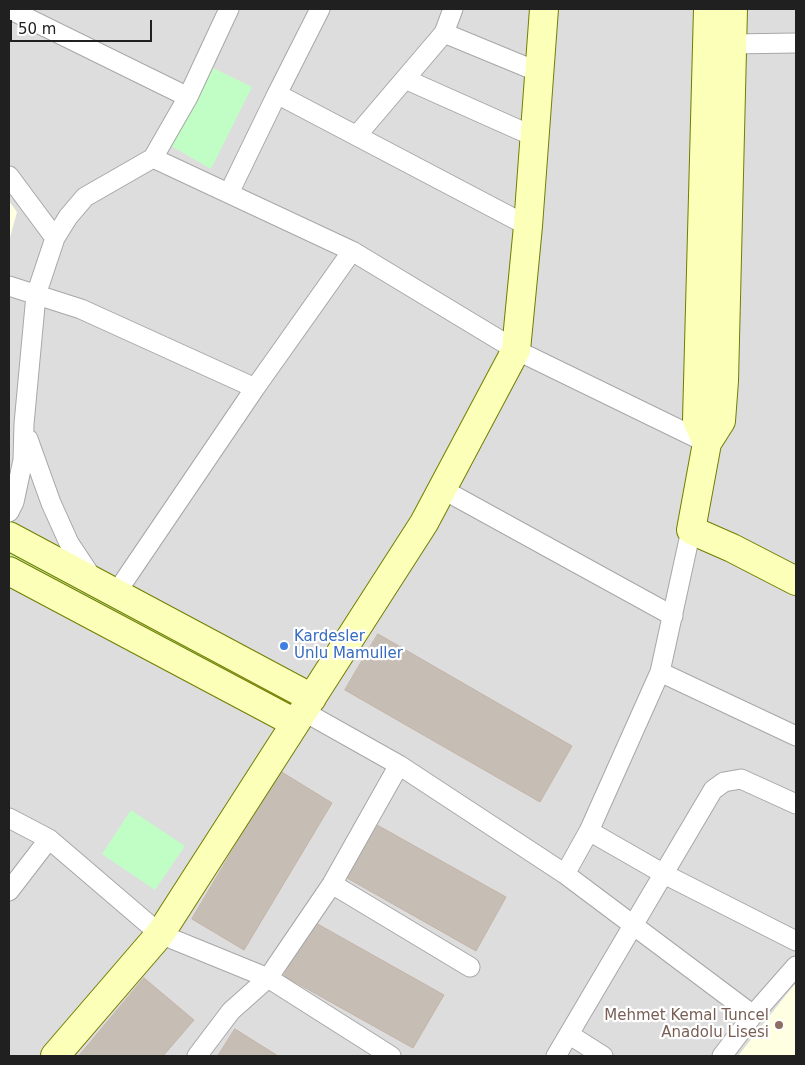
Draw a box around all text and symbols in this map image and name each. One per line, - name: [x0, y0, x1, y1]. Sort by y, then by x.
- scale bar: [12, 10, 155, 42]
- text: 50 m: [18, 20, 56, 38]
- place label: Kardesler Unlu Mamuller: [294, 628, 403, 663]
- marker: Kardesler Unlu Mamuller: [278, 640, 290, 652]
- place label: Mehmet Kemal Tuncel Anadolu Lisesi: [604, 1007, 769, 1042]
- marker: Mehmet Kemal Tuncel Anadolu Lisesi: [773, 1019, 785, 1031]

